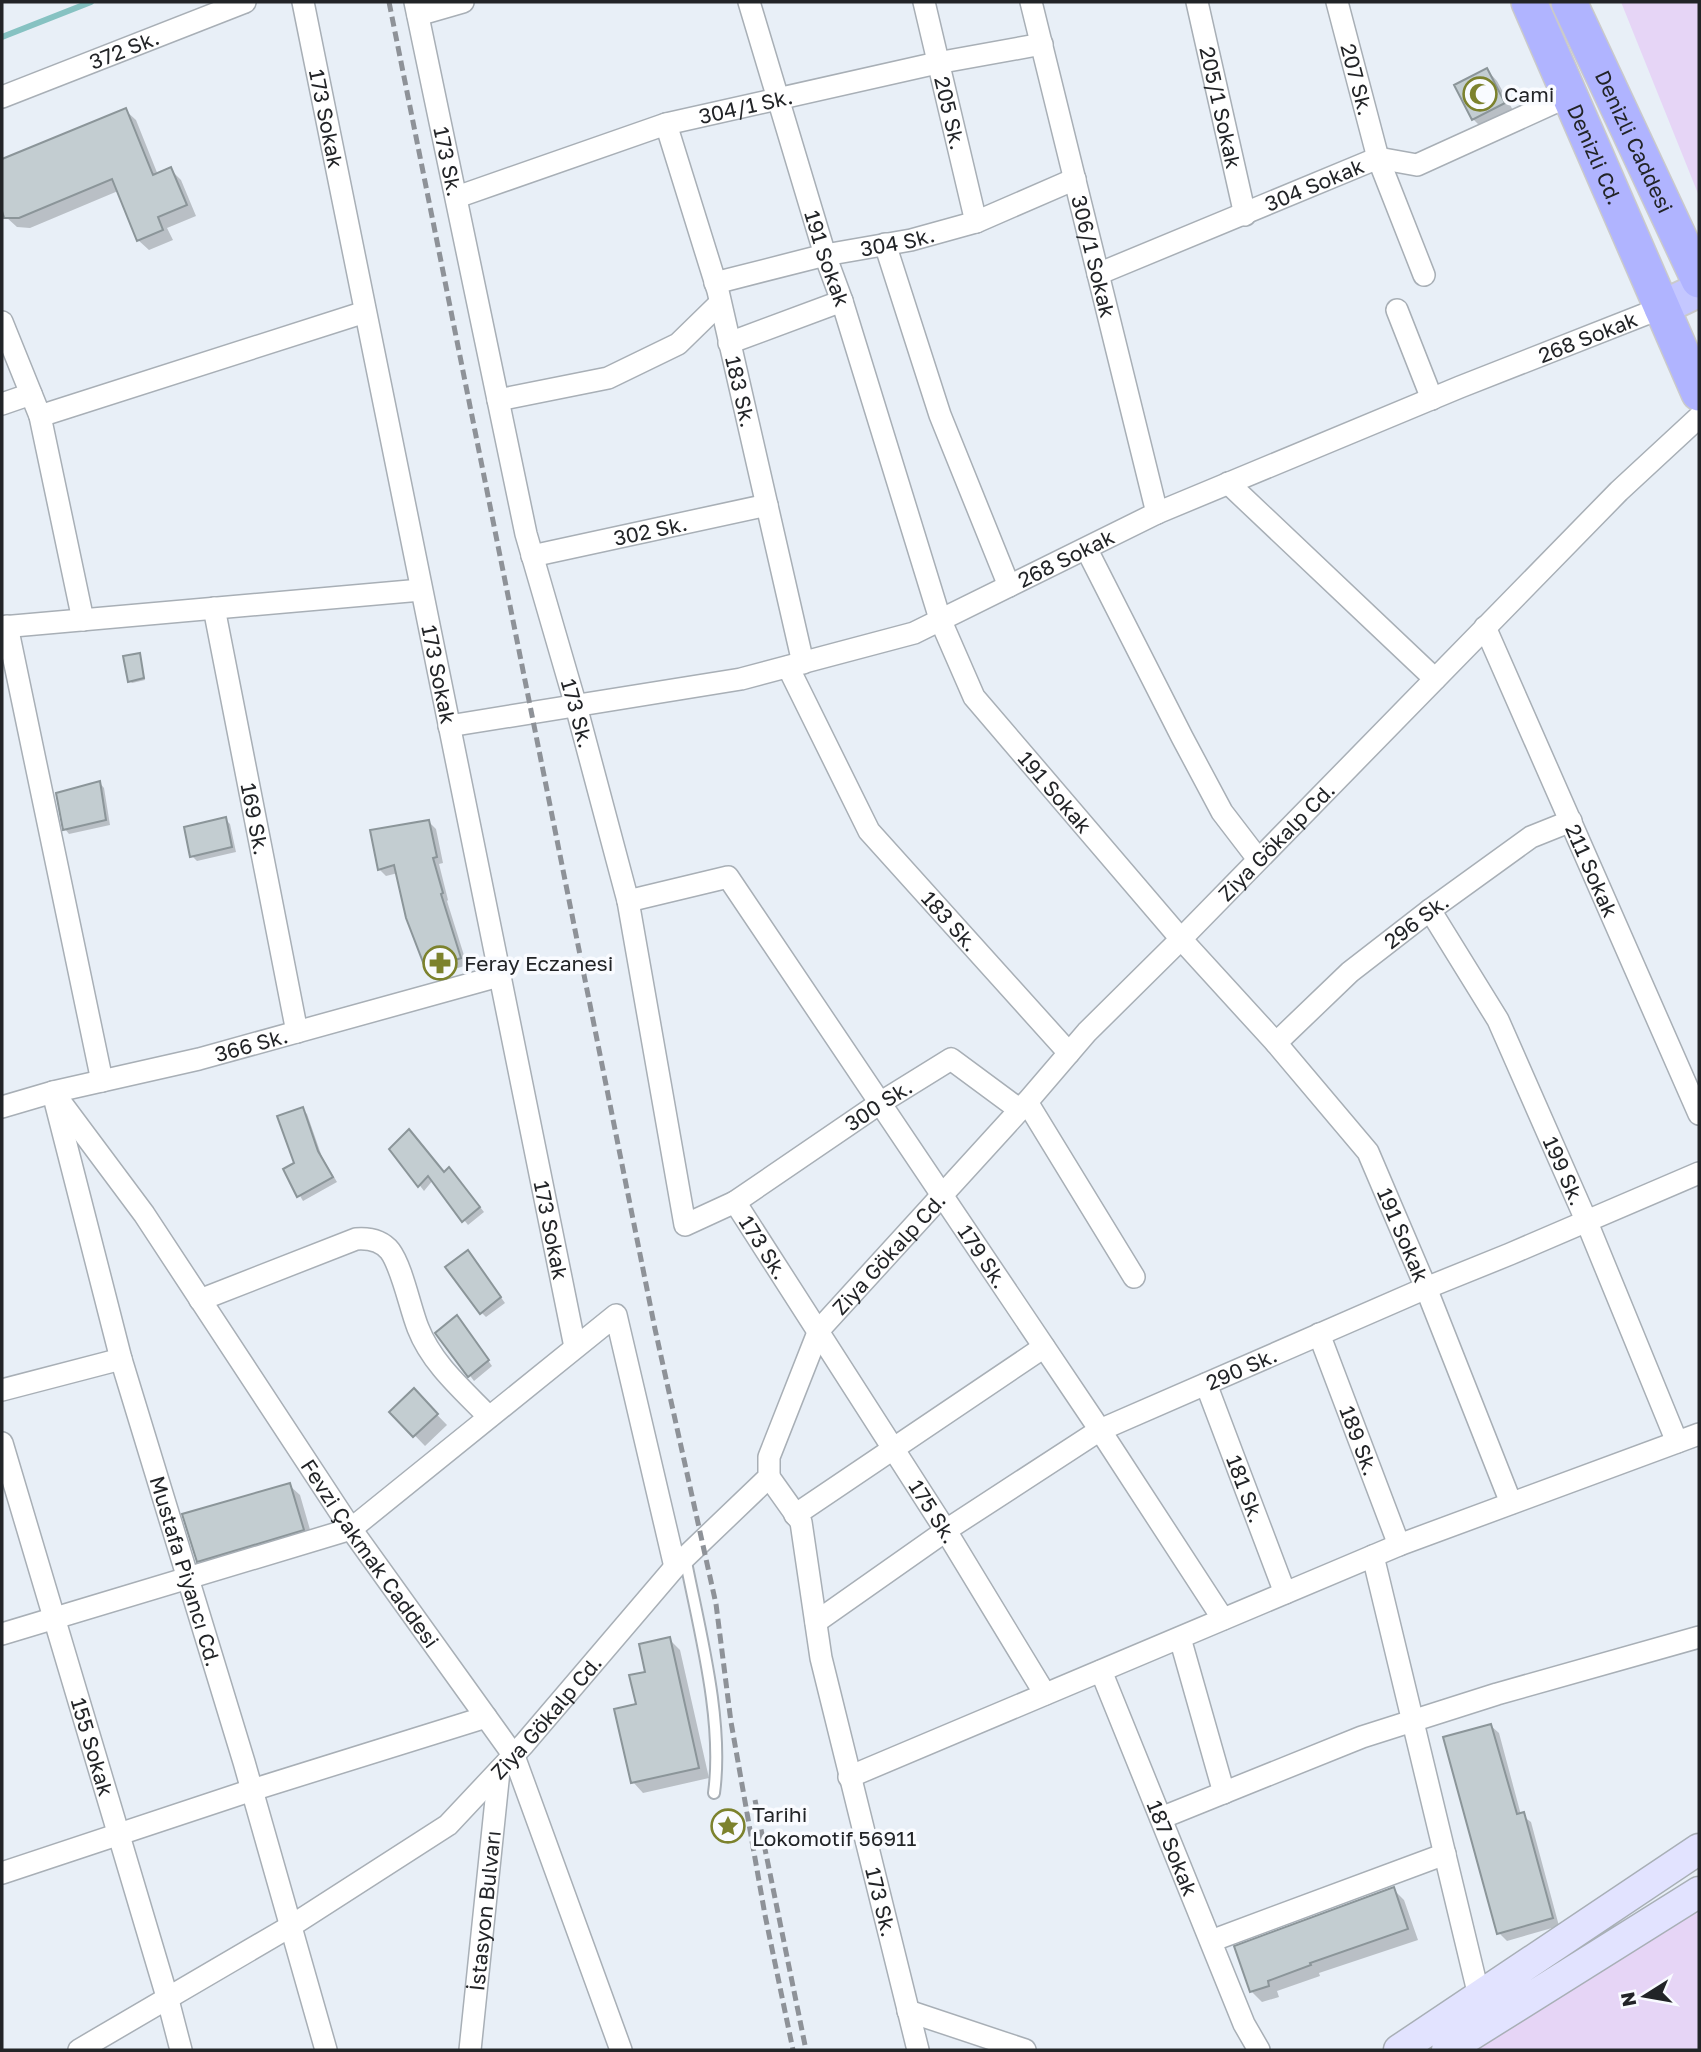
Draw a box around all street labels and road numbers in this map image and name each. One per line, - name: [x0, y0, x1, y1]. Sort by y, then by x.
- street label: 372 Sk.: [85, 24, 163, 75]
- street label: 207 Sk.: [1335, 41, 1379, 118]
- street label: 205/1 Sokak: [1194, 44, 1247, 171]
- street label: Denizli Caddesi: [1590, 66, 1679, 217]
- street label: 173 Sokak: [304, 67, 349, 171]
- street label: 205 Sk.: [929, 74, 971, 152]
- street label: 304/1 Sk.: [696, 83, 795, 129]
- street label: Denizli Cd.: [1562, 100, 1629, 209]
- street label: 173 Sk.: [428, 124, 468, 199]
- street label: 304 Sokak: [1261, 152, 1368, 217]
- street label: 306/1 Sokak: [1066, 193, 1121, 320]
- street label: 191 Sokak: [799, 207, 856, 310]
- street label: 304 Sk.: [858, 221, 937, 262]
- street label: 268 Sokak: [1534, 306, 1641, 368]
- street label: 183 Sk.: [720, 353, 762, 430]
- street label: 302 Sk.: [611, 510, 689, 551]
- street label: 268 Sokak: [1013, 523, 1118, 593]
- street label: 173 Sokak: [416, 623, 462, 726]
- street label: 173 Sk.: [556, 676, 600, 751]
- street label: 191 Sokak: [1013, 746, 1098, 838]
- street label: Ziya Gökalp Cd.: [1213, 777, 1340, 906]
- street label: 169 Sk.: [236, 781, 275, 857]
- street label: 211 Sokak: [1560, 820, 1624, 921]
- street label: 183 Sk.: [916, 885, 984, 957]
- street label: 296 Sk.: [1378, 888, 1453, 954]
- street label: 366 Sk.: [212, 1022, 291, 1067]
- street label: 300 Sk.: [839, 1073, 917, 1136]
- street label: 199 Sk.: [1538, 1132, 1591, 1209]
- street label: 173 Sokak: [529, 1178, 574, 1282]
- street label: 191 Sokak: [1372, 1184, 1435, 1286]
- street label: Ziya Gökalp Cd.: [827, 1187, 951, 1320]
- street label: 173 Sk.: [734, 1210, 794, 1284]
- street label: 179 Sk.: [953, 1220, 1014, 1293]
- street label: 290 Sk.: [1202, 1342, 1281, 1395]
- street label: 189 Sk.: [1334, 1402, 1384, 1479]
- street label: 181 Sk.: [1221, 1451, 1270, 1526]
- street label: Fevzi Çakmak Caddesi: [296, 1454, 445, 1653]
- street label: Mustafa Piyancı Cd.: [144, 1473, 227, 1669]
- street label: 175 Sk.: [903, 1475, 963, 1548]
- street label: Ziya Gökalp Cd.: [485, 1650, 607, 1784]
- street label: 155 Sokak: [66, 1695, 119, 1799]
- street label: 187 Sokak: [1142, 1796, 1204, 1900]
- street label: İstasyon Bulvarı: [463, 1829, 506, 1992]
- street label: 173 Sk.: [860, 1865, 902, 1939]

